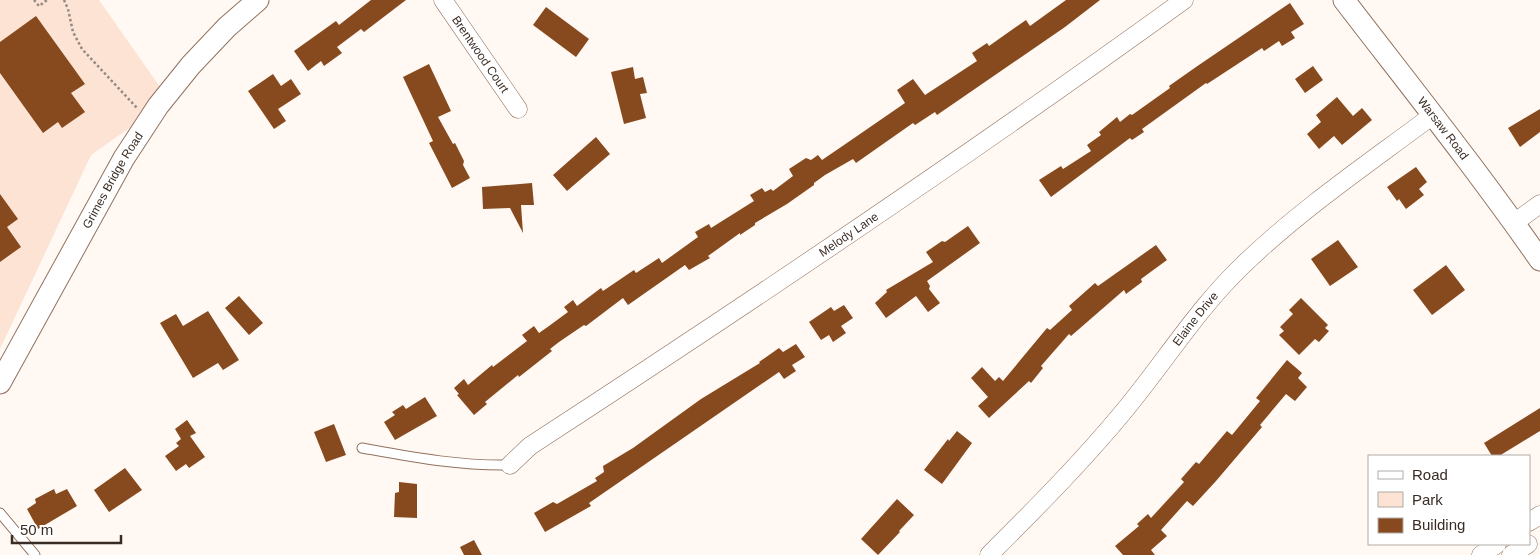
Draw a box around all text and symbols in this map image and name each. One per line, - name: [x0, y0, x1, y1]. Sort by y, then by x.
- street label: Brentwood Court: [449, 13, 512, 96]
- street label: Warsaw Road: [1415, 94, 1471, 162]
- street label: Grimes Bridge Road: [80, 129, 146, 231]
- street label: Melody Lane: [816, 209, 881, 260]
- street label: Elaine Drive: [1170, 289, 1221, 349]
- legend: [1368, 455, 1530, 545]
- text: Road: [1412, 466, 1448, 483]
- text: Park: [1412, 491, 1443, 508]
- scale bar: [12, 512, 121, 544]
- text: Building: [1412, 516, 1465, 533]
- text: 50 m: [20, 521, 53, 538]

